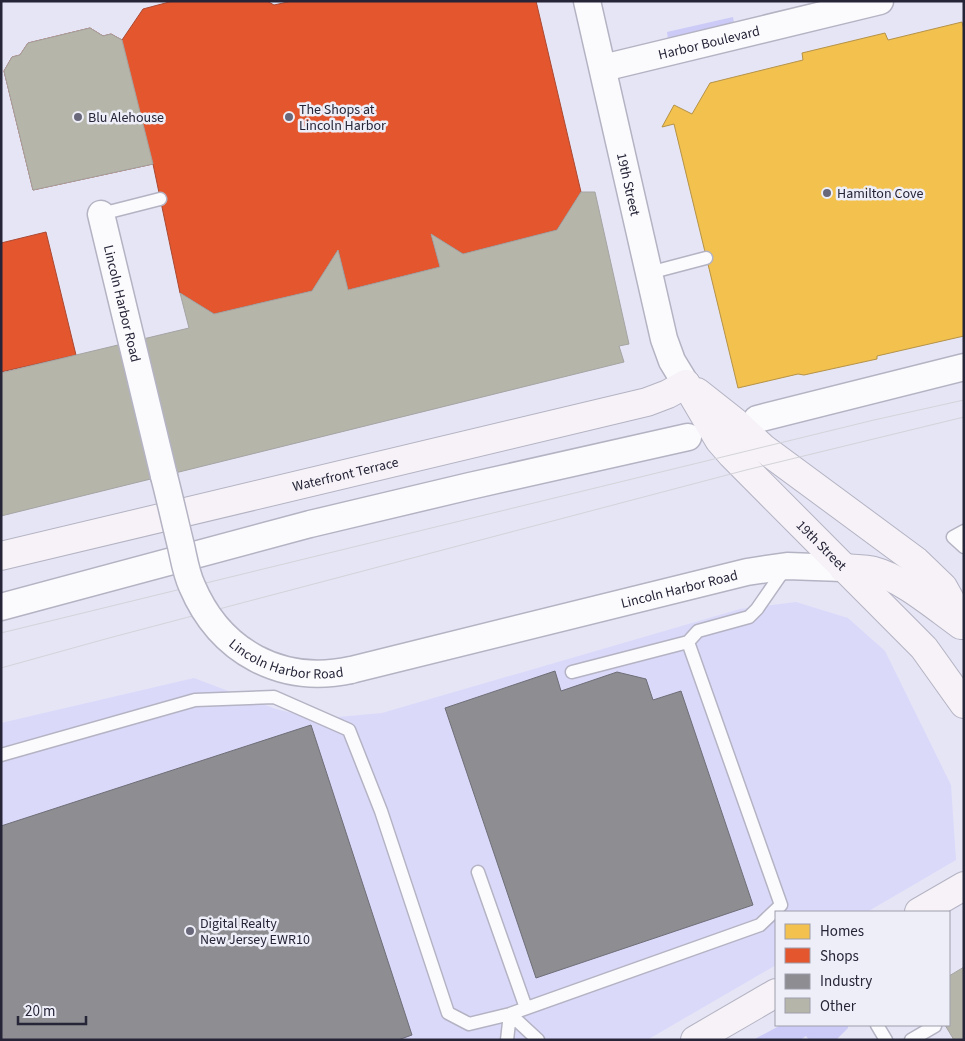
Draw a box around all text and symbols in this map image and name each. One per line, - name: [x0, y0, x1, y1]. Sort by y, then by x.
- street label: Harbor Boulevard: [656, 21, 762, 65]
- place label: The Shops at Lincoln Harbor: [299, 100, 386, 136]
- place label: Blu Alehouse: [88, 108, 164, 128]
- marker: Blu Alehouse: [72, 111, 84, 123]
- marker: The Shops at Lincoln Harbor: [283, 111, 295, 123]
- street label: 19th Street: [611, 151, 645, 218]
- place label: Hamilton Cove: [837, 184, 923, 204]
- marker: Hamilton Cove: [821, 187, 833, 199]
- street label: Lincoln Harbor Road: [98, 243, 145, 364]
- street label: Waterfront Terrace: [290, 453, 401, 497]
- street label: 19th Street: [791, 516, 851, 576]
- street label: Lincoln Harbor Road: [619, 566, 740, 614]
- street label: Lincoln Harbor Road: [224, 635, 345, 685]
- legend: [775, 911, 950, 1026]
- place label: Digital Realty New Jersey EWR10: [200, 914, 310, 950]
- text: Homes: [820, 921, 864, 942]
- marker: Digital Realty New Jersey EWR10: [184, 925, 196, 937]
- text: Shops: [820, 946, 859, 967]
- text: Industry: [820, 971, 872, 992]
- scale bar: [18, 994, 85, 1026]
- text: Other: [820, 996, 857, 1017]
- text: 20 m: [25, 1001, 55, 1022]

